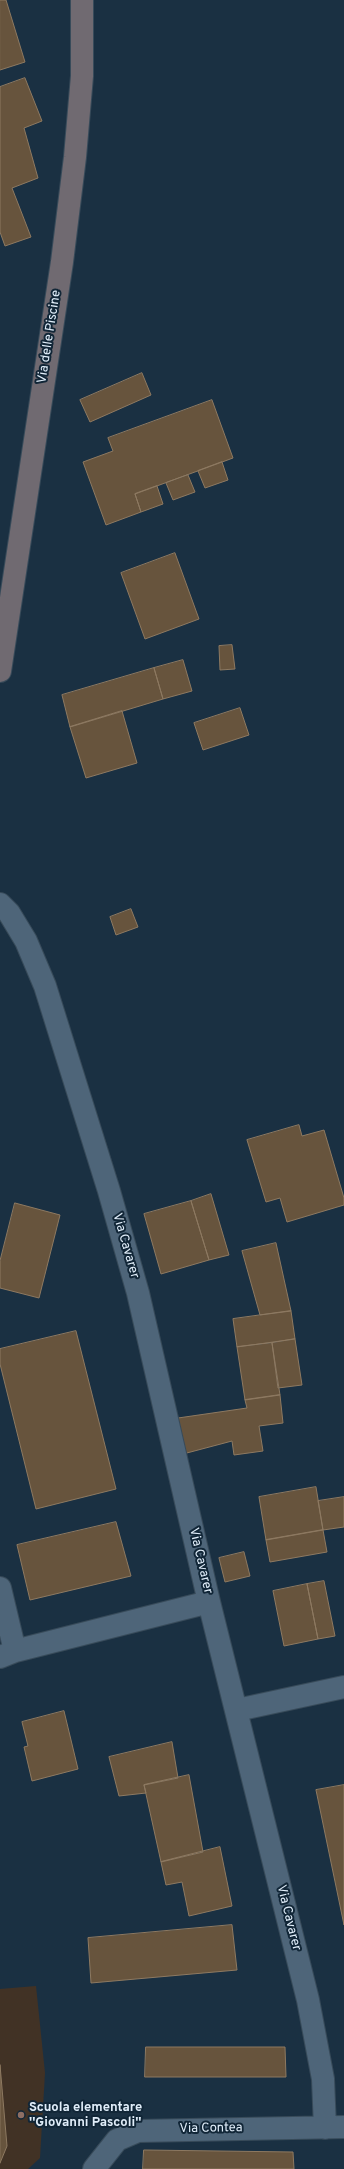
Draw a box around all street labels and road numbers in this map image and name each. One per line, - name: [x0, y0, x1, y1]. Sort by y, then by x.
- street label: Via delle Piscine: [35, 289, 65, 385]
- street label: Via Cavarer: [108, 1212, 142, 1280]
- street label: Via Cavarer: [185, 1527, 215, 1595]
- street label: Via Cavarer: [272, 1884, 304, 1952]
- street label: Via Contea: [179, 2121, 243, 2137]

